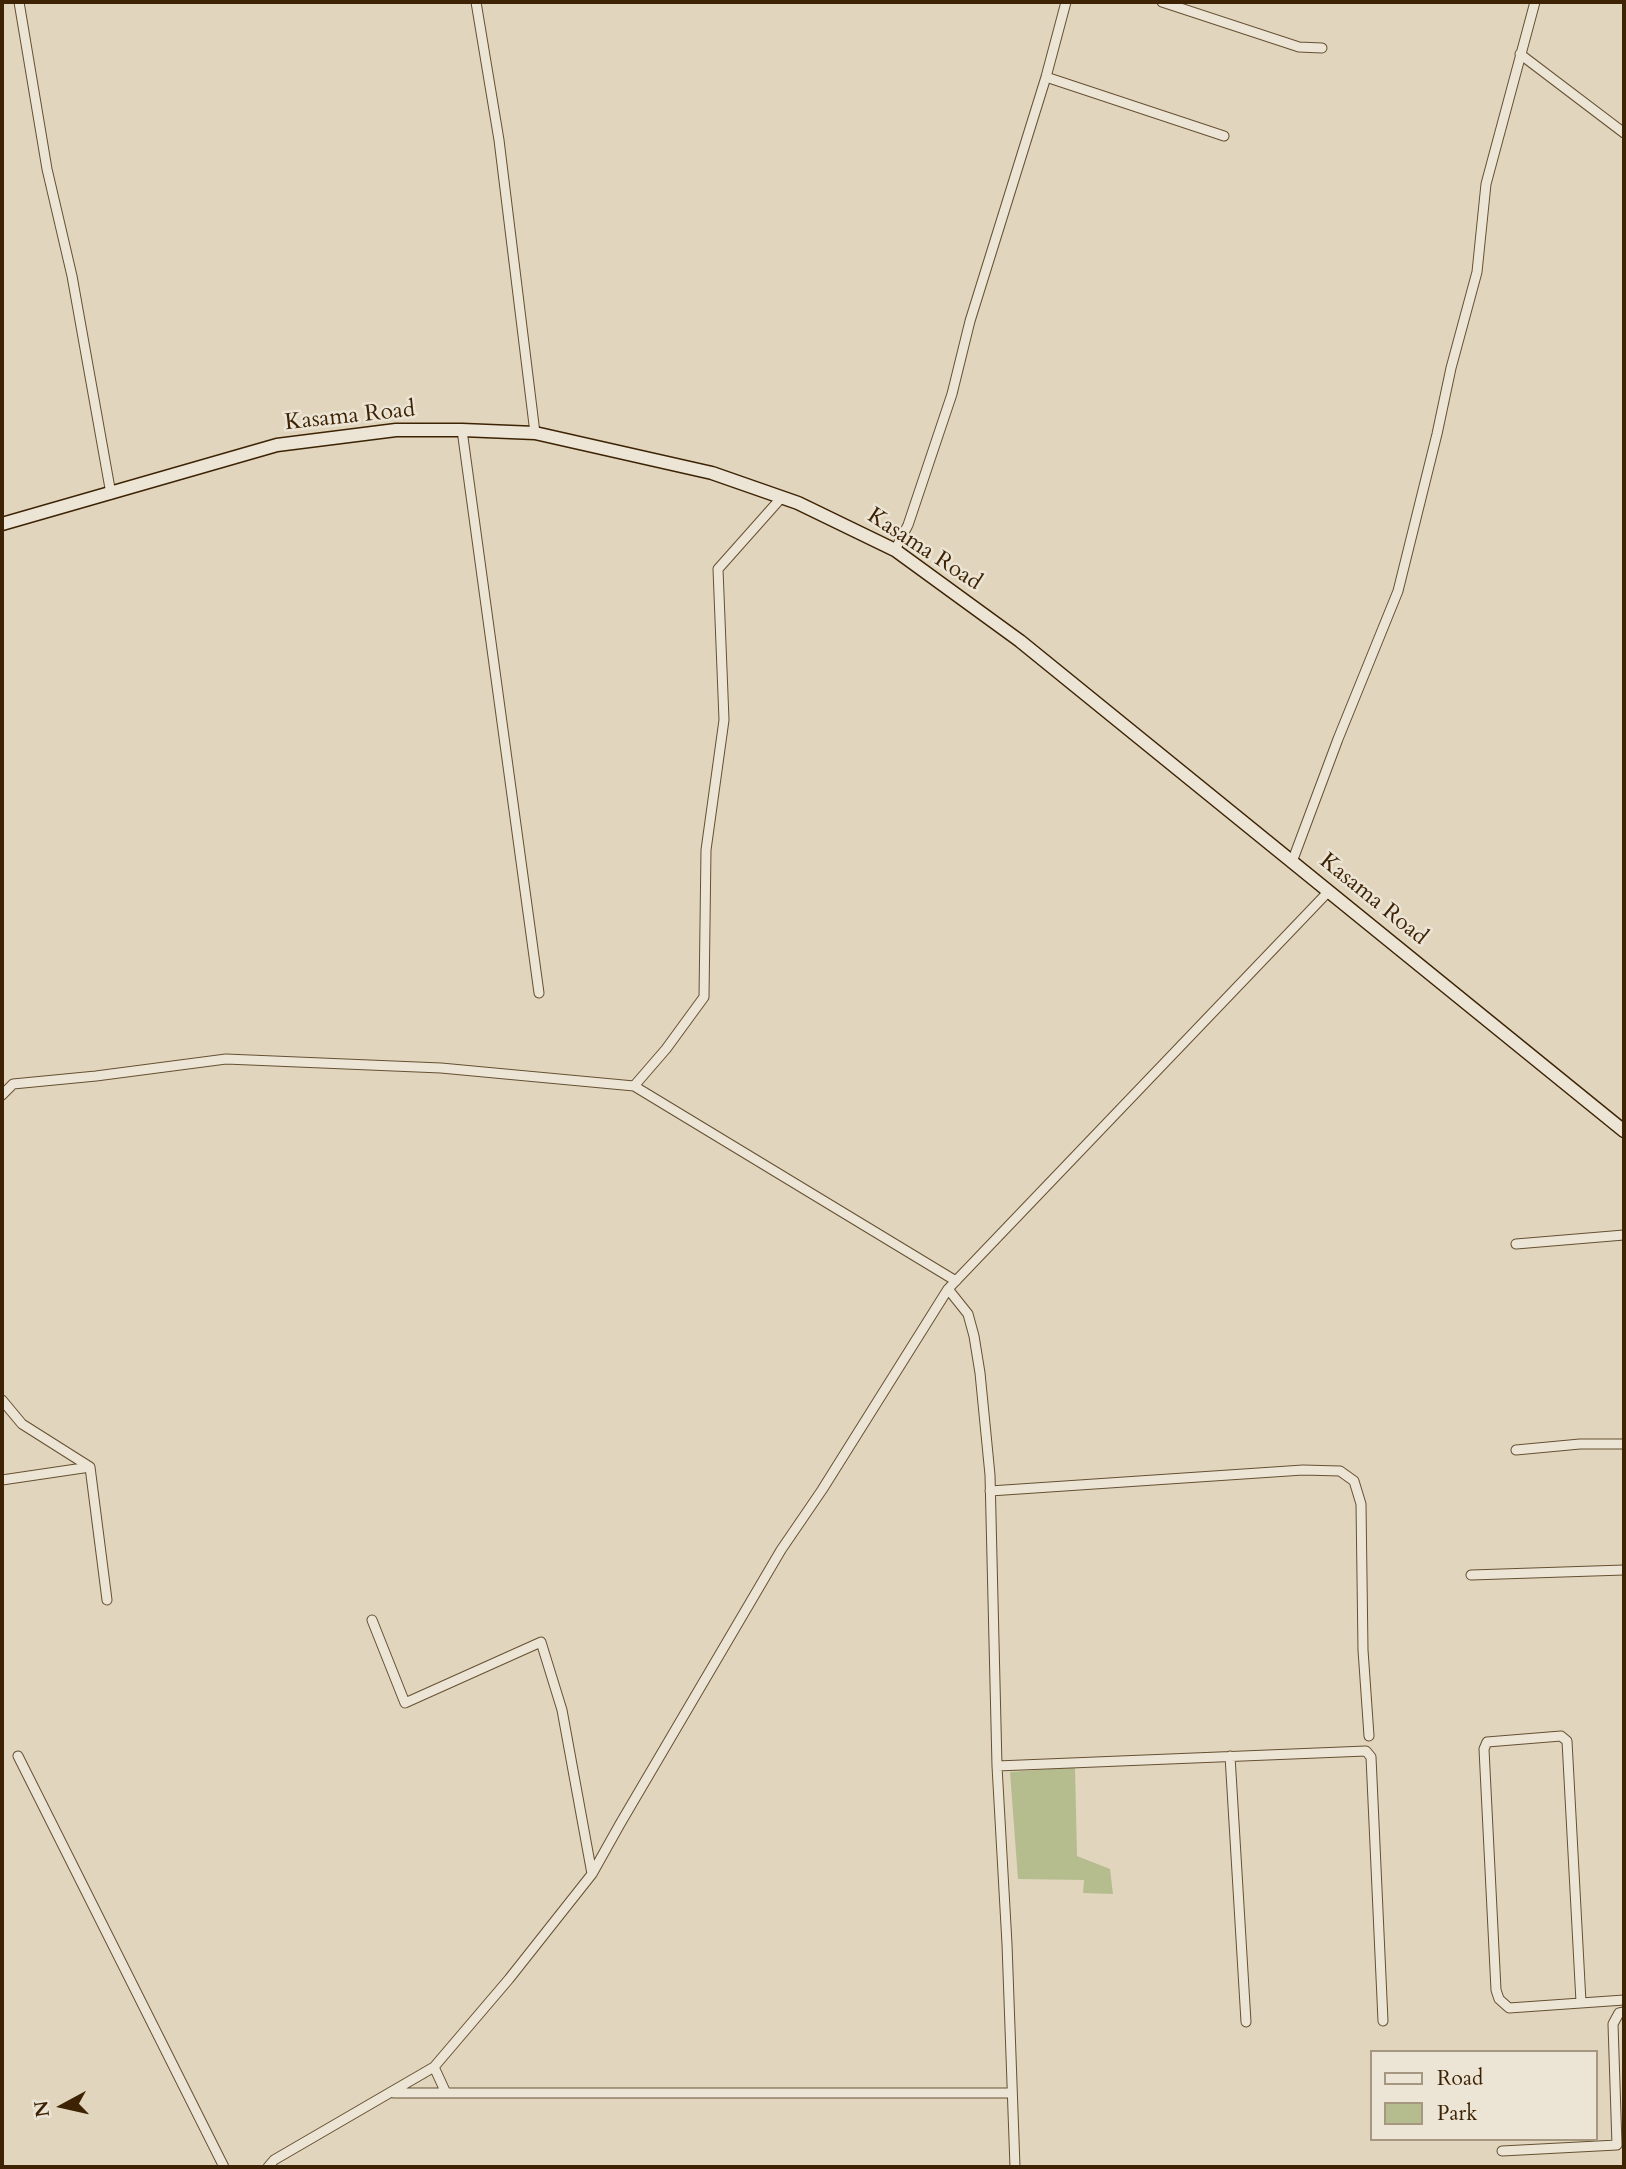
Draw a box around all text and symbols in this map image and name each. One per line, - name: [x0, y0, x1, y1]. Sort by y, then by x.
- street label: Kasama Road: [284, 396, 416, 438]
- street label: Kasama Road: [862, 503, 986, 597]
- street label: Kasama Road: [1313, 848, 1433, 952]
- legend: [1370, 2050, 1598, 2141]
- text: Road: [1437, 2064, 1483, 2093]
- north arrow: [28, 2071, 98, 2141]
- text: N: [28, 2099, 56, 2119]
- text: Park: [1437, 2099, 1477, 2128]

